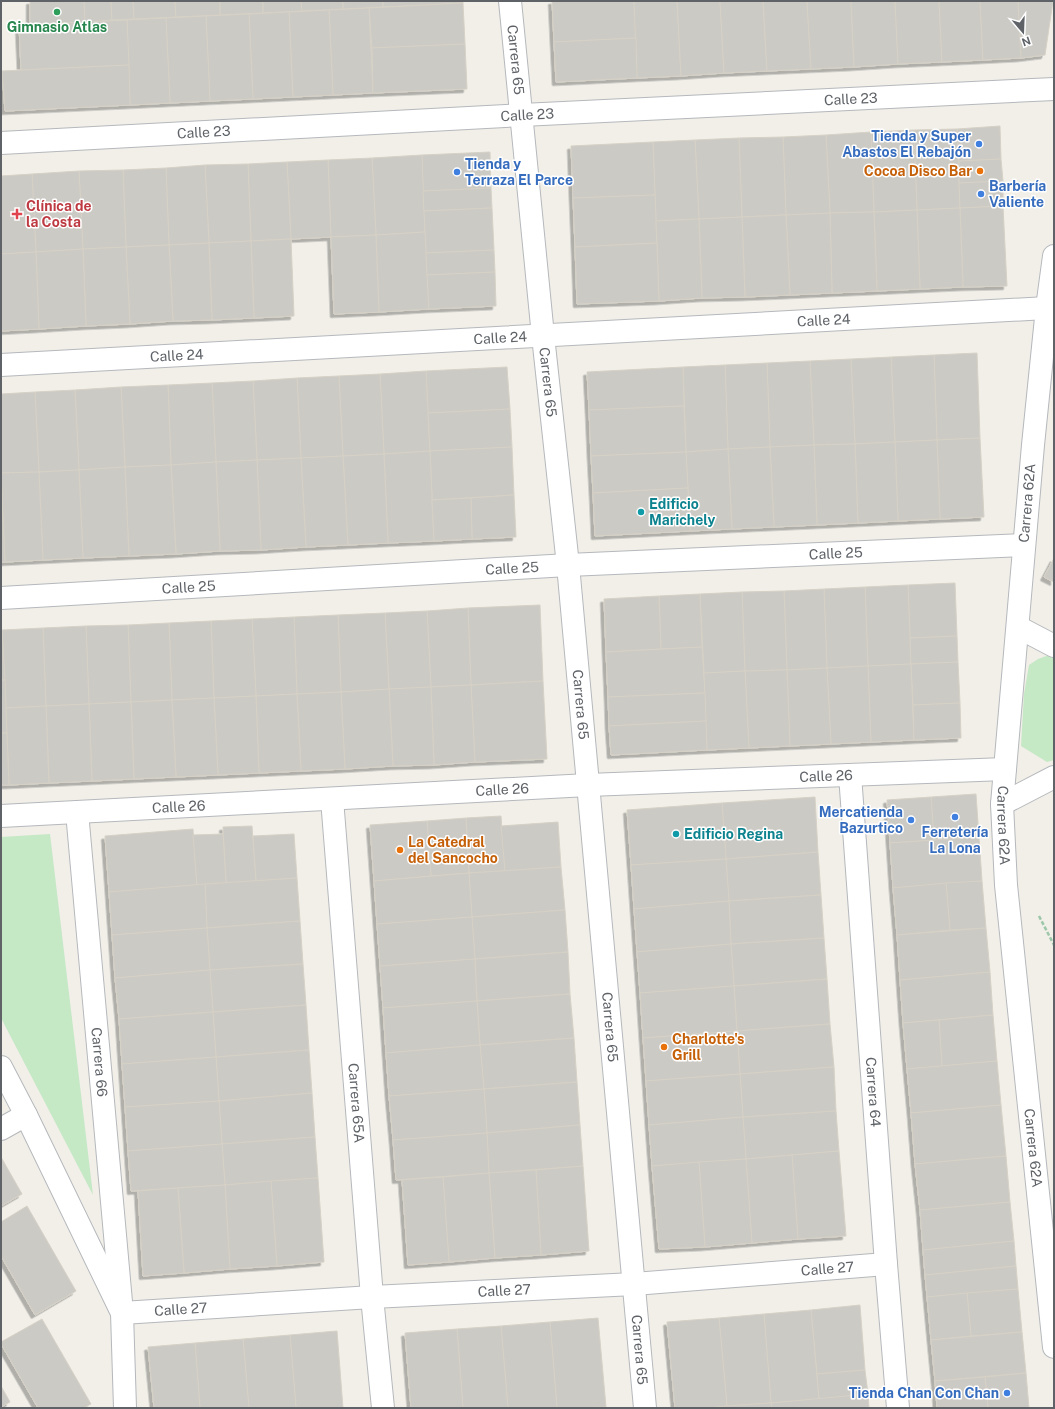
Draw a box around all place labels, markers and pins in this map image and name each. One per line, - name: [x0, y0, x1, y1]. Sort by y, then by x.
- marker: Gimnasio Atlas: [52, 7, 62, 17]
- place label: Gimnasio Atlas: [7, 19, 107, 35]
- place label: Tienda y Super Abastos El Rebajón: [842, 128, 971, 160]
- marker: Tienda y Super Abastos El Rebajón: [974, 139, 984, 149]
- place label: Tienda y Terraza El Parce: [465, 156, 573, 188]
- place label: Cocoa Disco Bar: [864, 163, 972, 179]
- marker: Cocoa Disco Bar: [975, 166, 985, 176]
- marker: Tienda y Terraza El Parce: [452, 167, 462, 177]
- place label: Barbería Valiente: [989, 178, 1046, 210]
- marker: Barbería Valiente: [976, 189, 986, 199]
- place label: Clínica de la Costa: [26, 198, 92, 230]
- marker: Clínica de la Costa: [11, 208, 23, 220]
- place label: Edificio Marichely: [649, 496, 715, 528]
- marker: Edificio Marichely: [636, 507, 646, 517]
- place label: Mercatienda Bazurtico: [819, 804, 903, 836]
- marker: Ferretería La Lona: [950, 812, 960, 822]
- marker: Mercatienda Bazurtico: [906, 815, 916, 825]
- place label: Ferretería La Lona: [922, 824, 988, 856]
- place label: Edificio Regina: [684, 826, 783, 842]
- marker: Edificio Regina: [671, 829, 681, 839]
- place label: La Catedral del Sancocho: [408, 834, 498, 866]
- marker: La Catedral del Sancocho: [395, 845, 405, 855]
- place label: Charlotte's Grill: [672, 1031, 744, 1063]
- marker: Charlotte's Grill: [659, 1042, 669, 1052]
- place label: Tienda Chan Con Chan: [849, 1385, 999, 1401]
- marker: Tienda Chan Con Chan: [1002, 1388, 1012, 1398]

